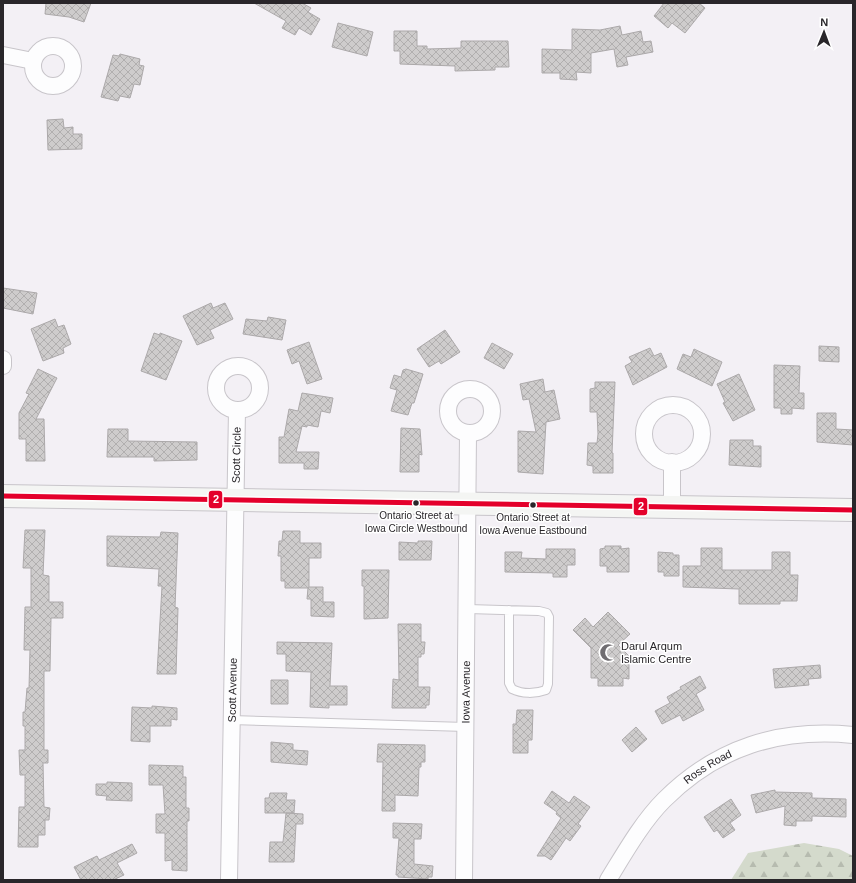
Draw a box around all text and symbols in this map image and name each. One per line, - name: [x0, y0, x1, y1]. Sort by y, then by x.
- north arrow: [804, 12, 844, 52]
- text: N: [820, 16, 828, 28]
- street label: Scott Circle: [230, 427, 243, 483]
- line badge: 2: [208, 490, 223, 509]
- text: 2: [213, 493, 219, 505]
- line badge: 2: [633, 497, 648, 516]
- marker: Ontario Street at Iowa Circle Westbound: [411, 498, 421, 508]
- marker: Ontario Street at Iowa Avenue Eastbound: [528, 500, 538, 510]
- text: 2: [638, 500, 644, 512]
- place label: Ontario Street at Iowa Circle Westbound: [365, 510, 467, 534]
- place label: Ontario Street at Iowa Avenue Eastbound: [479, 512, 587, 536]
- place label: Darul Arqum Islamic Centre: [621, 640, 691, 665]
- mosque icon: Darul Arqum Islamic Centre: [598, 642, 618, 662]
- street label: Scott Avenue: [226, 658, 239, 722]
- street label: Iowa Avenue: [459, 661, 472, 723]
- street label: Ross Road: [681, 747, 733, 786]

